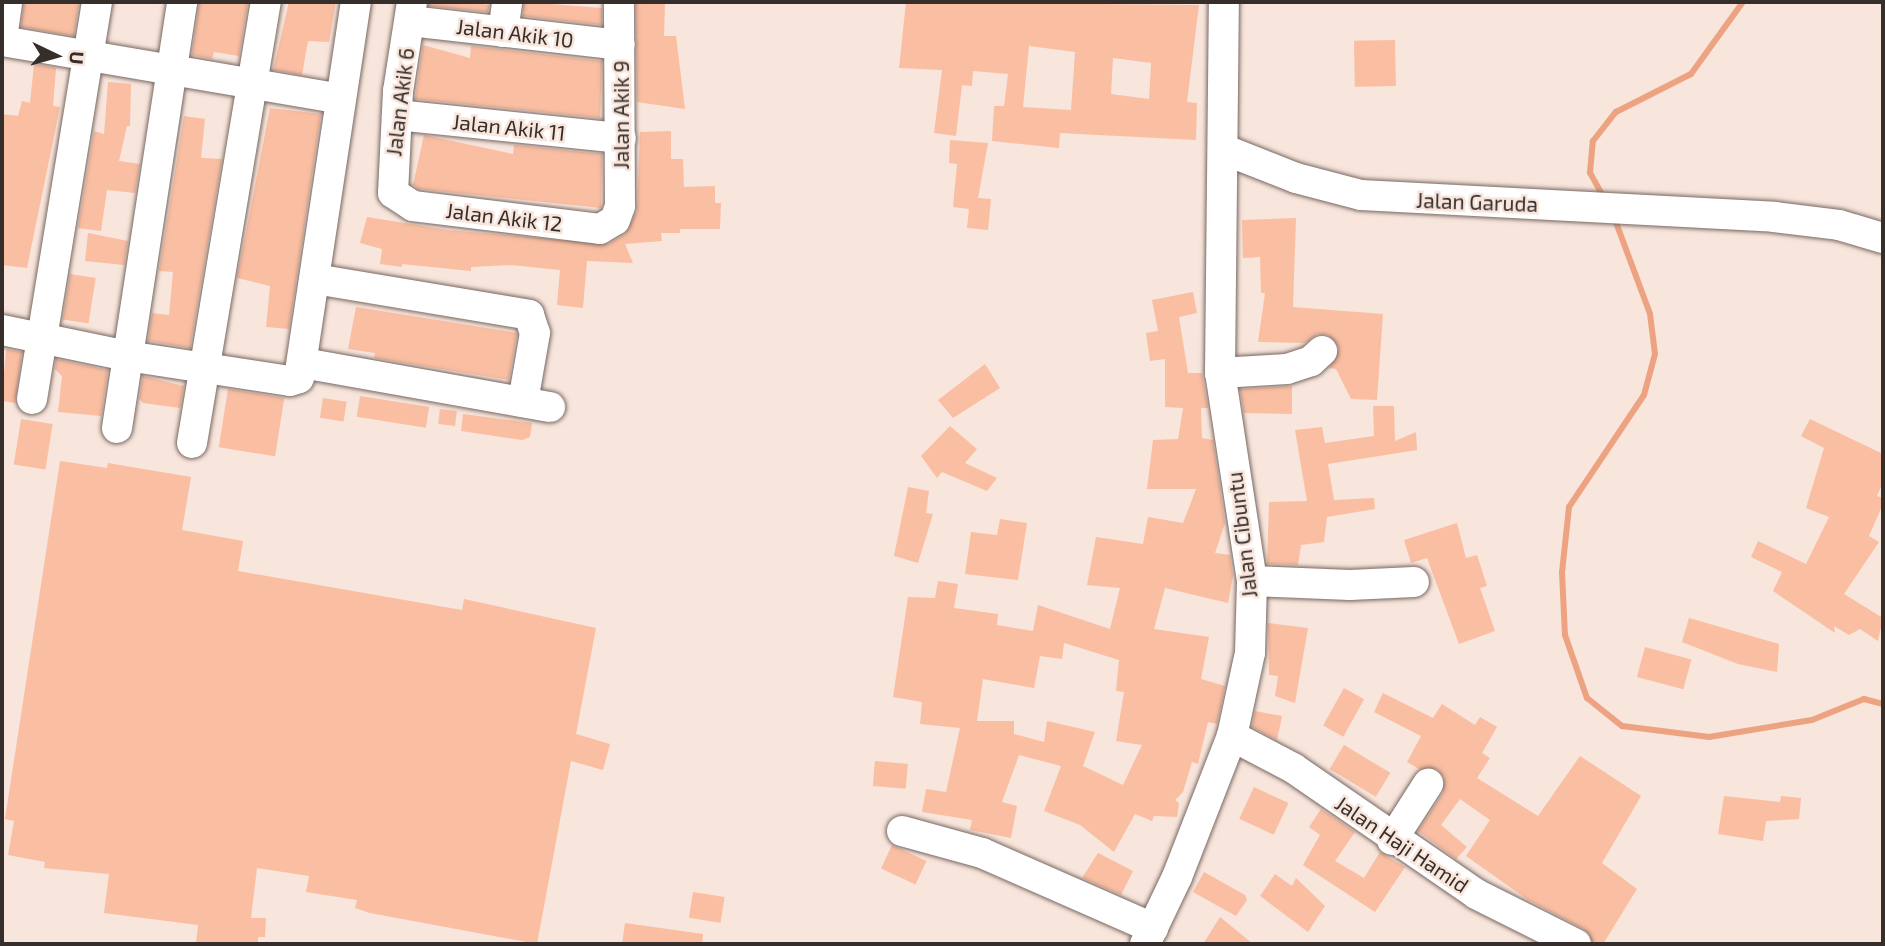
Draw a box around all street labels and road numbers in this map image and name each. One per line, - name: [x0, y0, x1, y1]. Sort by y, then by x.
- street label: Jalan Akik 10: [455, 13, 575, 53]
- street label: Jalan Akik 6: [381, 46, 419, 158]
- street label: Jalan Akik 9: [608, 60, 634, 170]
- street label: Jalan Akik 11: [451, 108, 567, 146]
- street label: Jalan Garuda: [1416, 187, 1538, 217]
- street label: Jalan Akik 12: [444, 197, 564, 237]
- street label: Jalan Cibuntu: [1222, 471, 1262, 599]
- street label: Jalan Haji Hamid: [1331, 790, 1473, 898]

